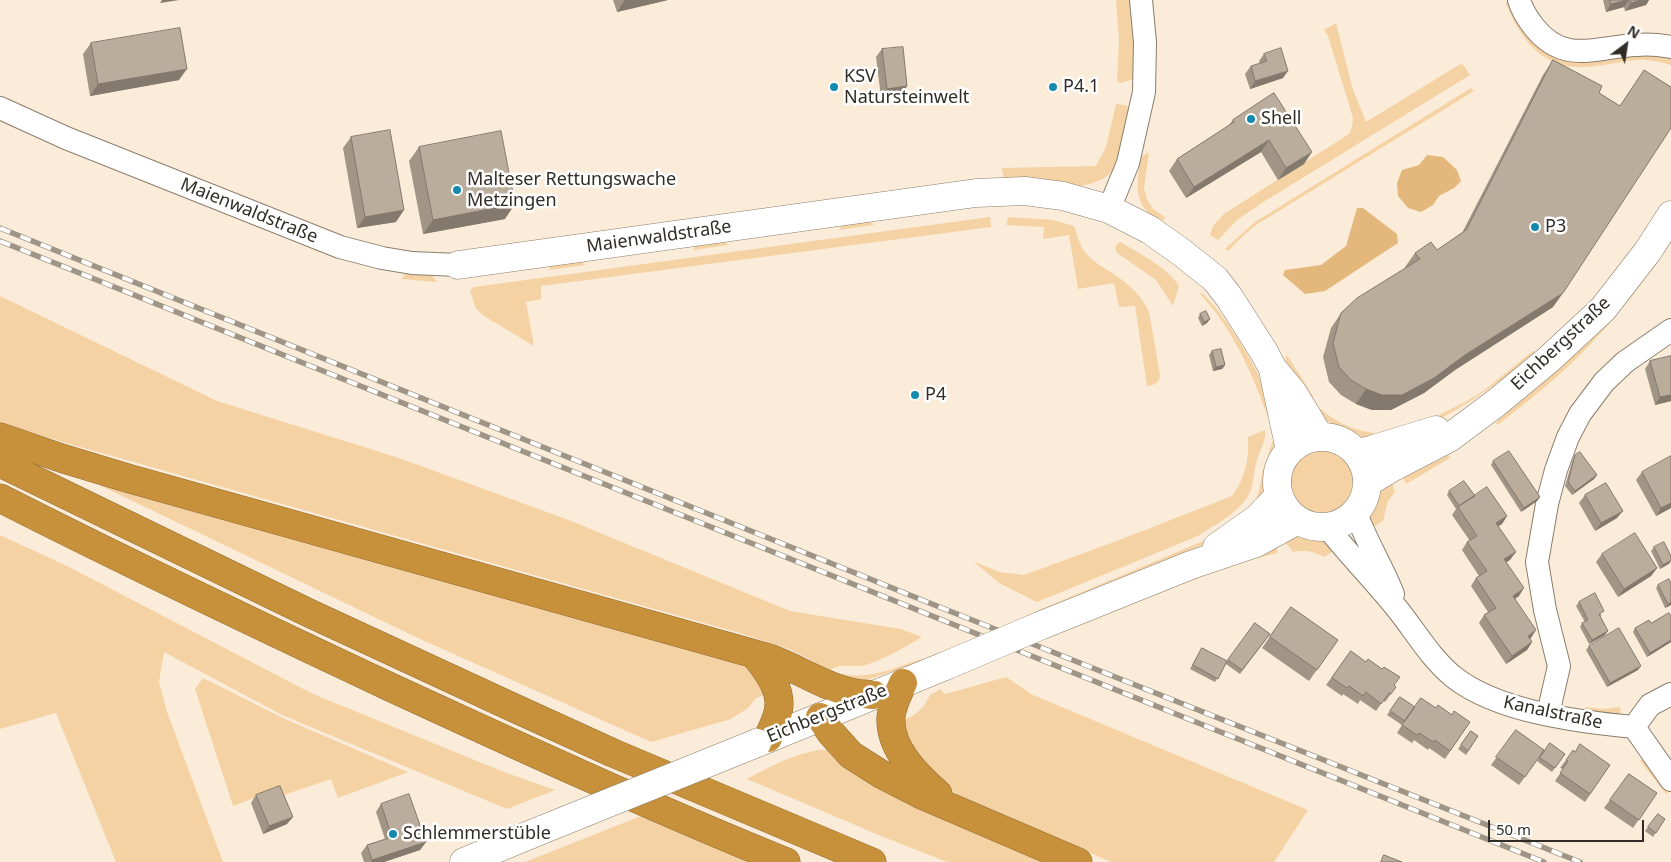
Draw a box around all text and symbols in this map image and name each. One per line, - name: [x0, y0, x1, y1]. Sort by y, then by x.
- north arrow: [1601, 20, 1651, 70]
- text: N: [1624, 21, 1644, 43]
- place label: KSV Natursteinwelt: [844, 66, 969, 108]
- place label: P4.1: [1063, 76, 1099, 98]
- marker: KSV Natursteinwelt: [828, 81, 840, 93]
- marker: P4.1: [1047, 81, 1059, 93]
- place label: Shell: [1261, 108, 1301, 130]
- marker: Shell: [1245, 113, 1257, 125]
- place label: Malteser Rettungswache Metzingen: [467, 169, 676, 212]
- street label: Maienwaldstraße: [177, 174, 321, 248]
- marker: Malteser Rettungswache Metzingen: [451, 184, 463, 196]
- street label: Maienwaldstraße: [585, 216, 733, 258]
- place label: P3: [1545, 216, 1566, 238]
- marker: P3: [1529, 221, 1541, 233]
- street label: Eichbergstraße: [1507, 293, 1615, 395]
- place label: P4: [925, 384, 946, 406]
- marker: P4: [909, 389, 921, 401]
- street label: Eichbergstraße: [764, 680, 890, 748]
- street label: Kanalstraße: [1501, 692, 1605, 734]
- scale bar: [1491, 810, 1647, 842]
- text: 50 m: [1496, 819, 1531, 839]
- place label: Schlemmerstüble: [403, 823, 551, 845]
- marker: Schlemmerstüble: [387, 828, 399, 840]

